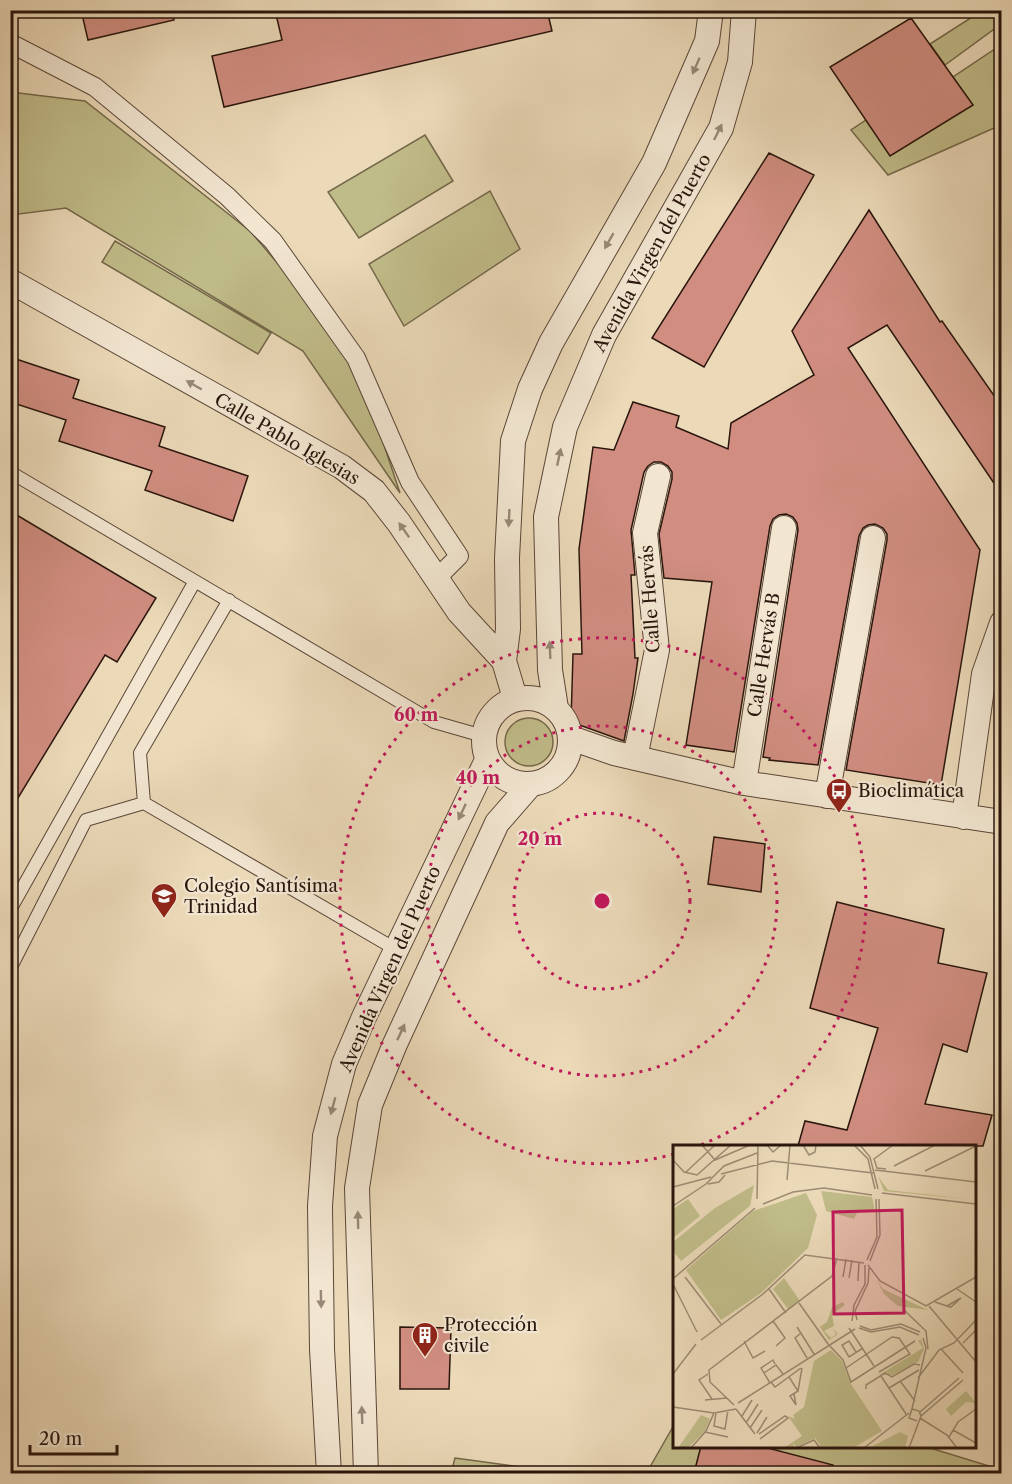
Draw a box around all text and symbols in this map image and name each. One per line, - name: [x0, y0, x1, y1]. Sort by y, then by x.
- one-way arrow: [691, 58, 701, 76]
- one-way arrow: [712, 123, 722, 141]
- street label: Avenida Virgen del Puerto: [588, 150, 716, 357]
- one-way arrow: [604, 233, 615, 249]
- one-way arrow: [186, 380, 202, 391]
- street label: Calle Pablo Iglesias: [210, 388, 364, 490]
- one-way arrow: [554, 447, 564, 466]
- one-way arrow: [504, 508, 513, 527]
- one-way arrow: [399, 522, 410, 538]
- street label: Calle Hervás: [635, 544, 665, 654]
- street label: Calle Hervás B: [743, 591, 785, 719]
- one-way arrow: [545, 641, 554, 660]
- text: 60 m: [394, 704, 438, 726]
- text: 40 m: [456, 767, 500, 789]
- bus stop icon: Bioclimática: [824, 776, 854, 814]
- place label: Bioclimática: [858, 780, 965, 802]
- one-way arrow: [458, 804, 467, 821]
- text: 20 m: [518, 828, 562, 850]
- street label: Avenida Virgen del Puerto: [334, 862, 445, 1076]
- place label: Colegio Santísima Trinidad: [184, 875, 339, 918]
- school or university icon: Colegio Santísima Trinidad: [149, 881, 179, 919]
- centre of rings: [592, 891, 612, 911]
- one-way arrow: [396, 1024, 405, 1041]
- one-way arrow: [328, 1097, 337, 1115]
- inset map: [673, 1145, 976, 1448]
- one-way arrow: [353, 1211, 362, 1230]
- one-way arrow: [316, 1290, 326, 1309]
- place label: Protección civile: [444, 1314, 537, 1357]
- building icon: Protección civile: [410, 1320, 440, 1358]
- one-way arrow: [358, 1406, 367, 1425]
- scale bar: [30, 1418, 117, 1456]
- text: 20 m: [39, 1428, 83, 1450]

